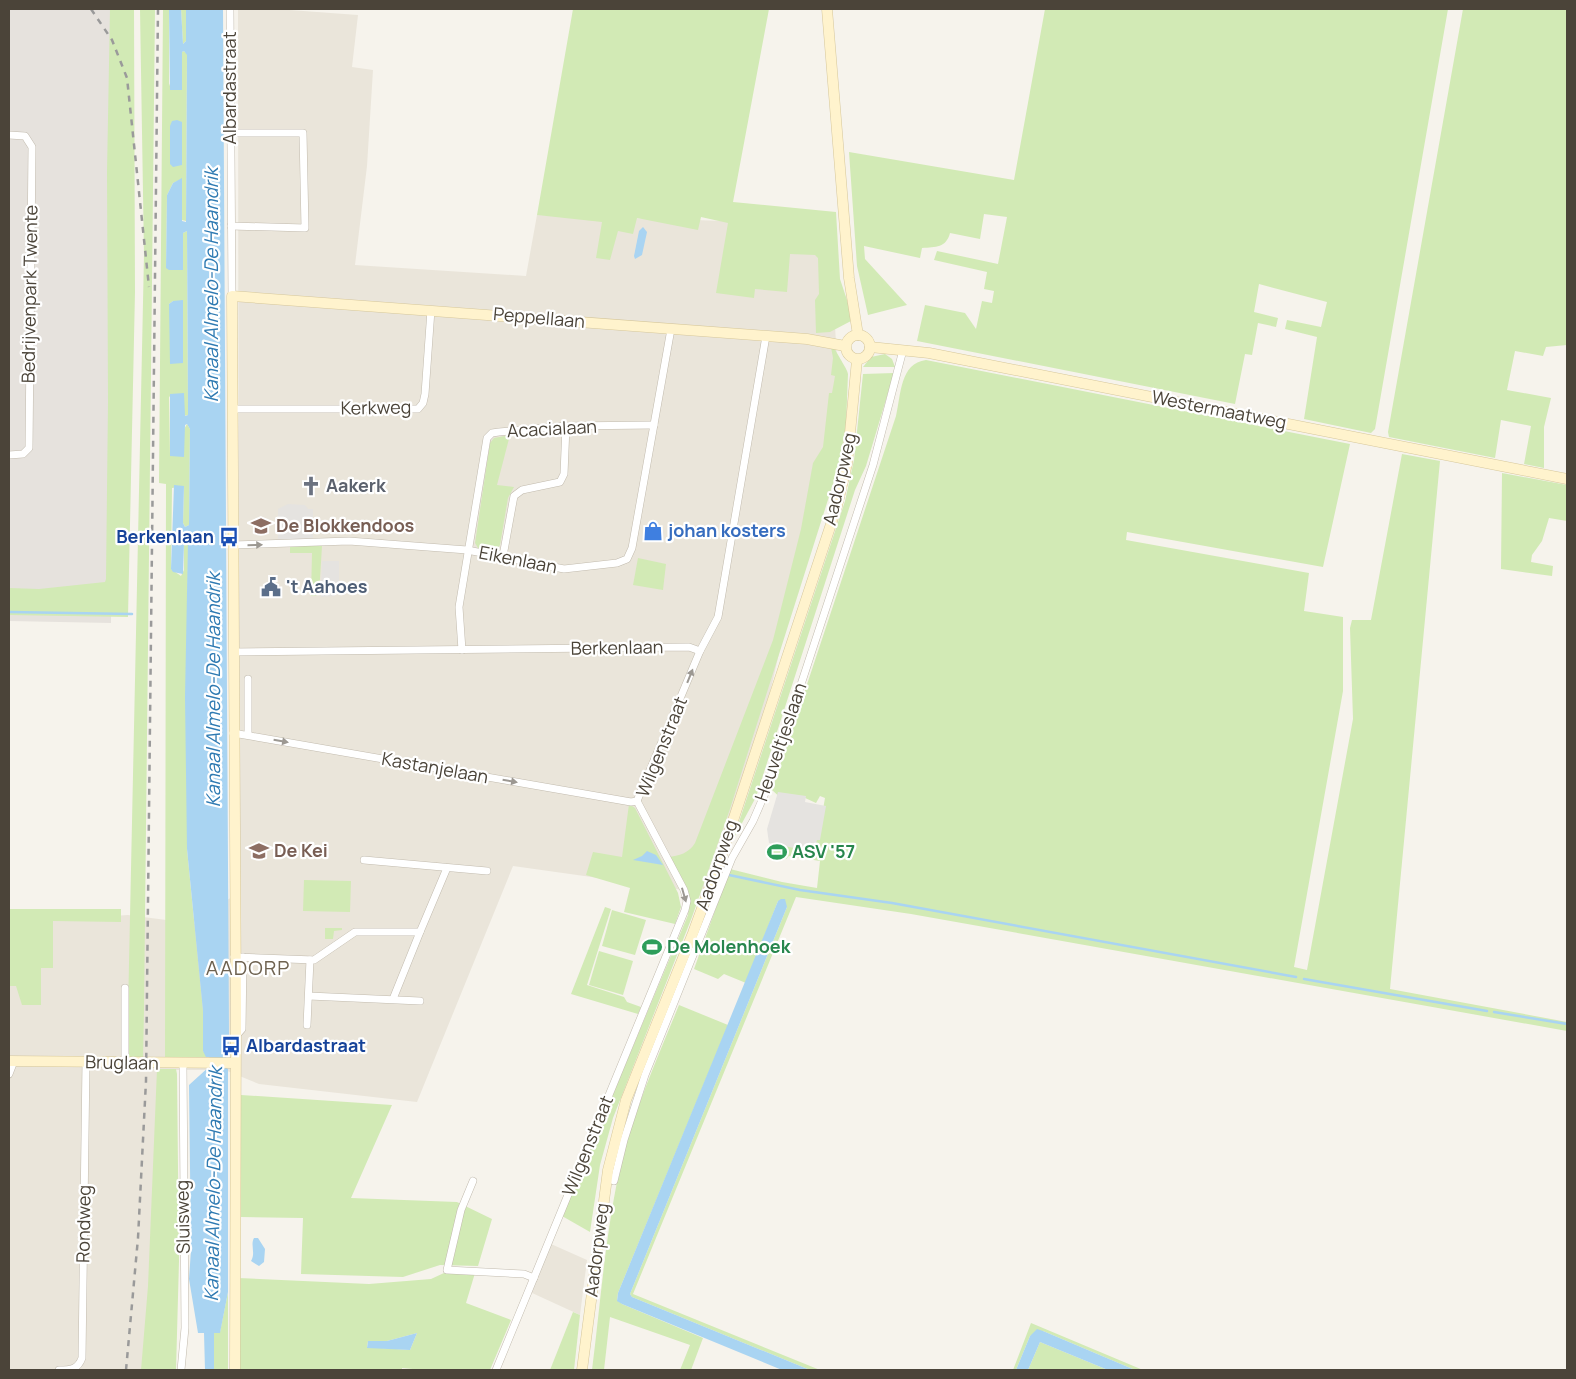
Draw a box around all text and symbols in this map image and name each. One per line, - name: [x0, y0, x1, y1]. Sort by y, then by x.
- street label: Albardastraat: [217, 31, 241, 145]
- water label: Kanaal Almelo-De Haandrik: [198, 165, 224, 402]
- street label: Bedrijvenpark Twente: [15, 205, 43, 383]
- street label: Peppellaan: [492, 301, 586, 333]
- street label: Westermaatweg: [1150, 384, 1289, 434]
- street label: Kerkweg: [341, 394, 411, 420]
- street label: Acacialaan: [506, 414, 598, 442]
- street label: Aadorpweg: [817, 430, 861, 527]
- place label: Aakerk: [326, 473, 387, 497]
- church icon: Aakerk: [300, 475, 322, 497]
- place label: De Blokkendoos: [276, 513, 415, 537]
- school or university icon: De Blokkendoos: [250, 515, 272, 537]
- place label: johan kosters: [667, 518, 786, 542]
- shop icon: johan kosters: [642, 520, 664, 542]
- place label: Berkenlaan: [116, 524, 214, 548]
- bus stop icon: Berkenlaan: [218, 526, 240, 548]
- street label: Eikenlaan: [477, 540, 559, 578]
- one-way arrow: [247, 541, 263, 549]
- water label: Kanaal Almelo-De Haandrik: [200, 570, 226, 807]
- place label: 't Aahoes: [286, 574, 368, 598]
- public building icon: 't Aahoes: [260, 576, 282, 598]
- street label: Berkenlaan: [570, 634, 664, 660]
- one-way arrow: [686, 668, 694, 683]
- street label: Heuveltjeslaan: [749, 679, 812, 804]
- street label: Wilgenstraat: [630, 693, 692, 800]
- one-way arrow: [274, 738, 290, 746]
- street label: Kastanjelaan: [380, 746, 490, 788]
- one-way arrow: [503, 778, 519, 786]
- street label: Aadorpweg: [689, 816, 743, 913]
- place label: De Kei: [274, 838, 328, 862]
- place label: ASV '57: [792, 839, 855, 863]
- school or university icon: De Kei: [248, 840, 270, 862]
- sports icon: ASV '57: [766, 841, 788, 863]
- one-way arrow: [680, 887, 688, 902]
- place label: De Molenhoek: [667, 934, 792, 958]
- sports icon: De Molenhoek: [641, 936, 663, 958]
- district label: AADORP: [206, 954, 290, 981]
- place label: Albardastraat: [246, 1033, 366, 1057]
- bus stop icon: Albardastraat: [220, 1035, 242, 1057]
- street label: Bruglaan: [85, 1049, 159, 1075]
- water label: Kanaal Almelo-De Haandrik: [198, 1064, 228, 1302]
- street label: Wilgenstraat: [556, 1092, 618, 1199]
- street label: Sluisweg: [169, 1180, 195, 1254]
- street label: Rondweg: [70, 1185, 96, 1263]
- street label: Aadorpweg: [578, 1202, 614, 1298]

